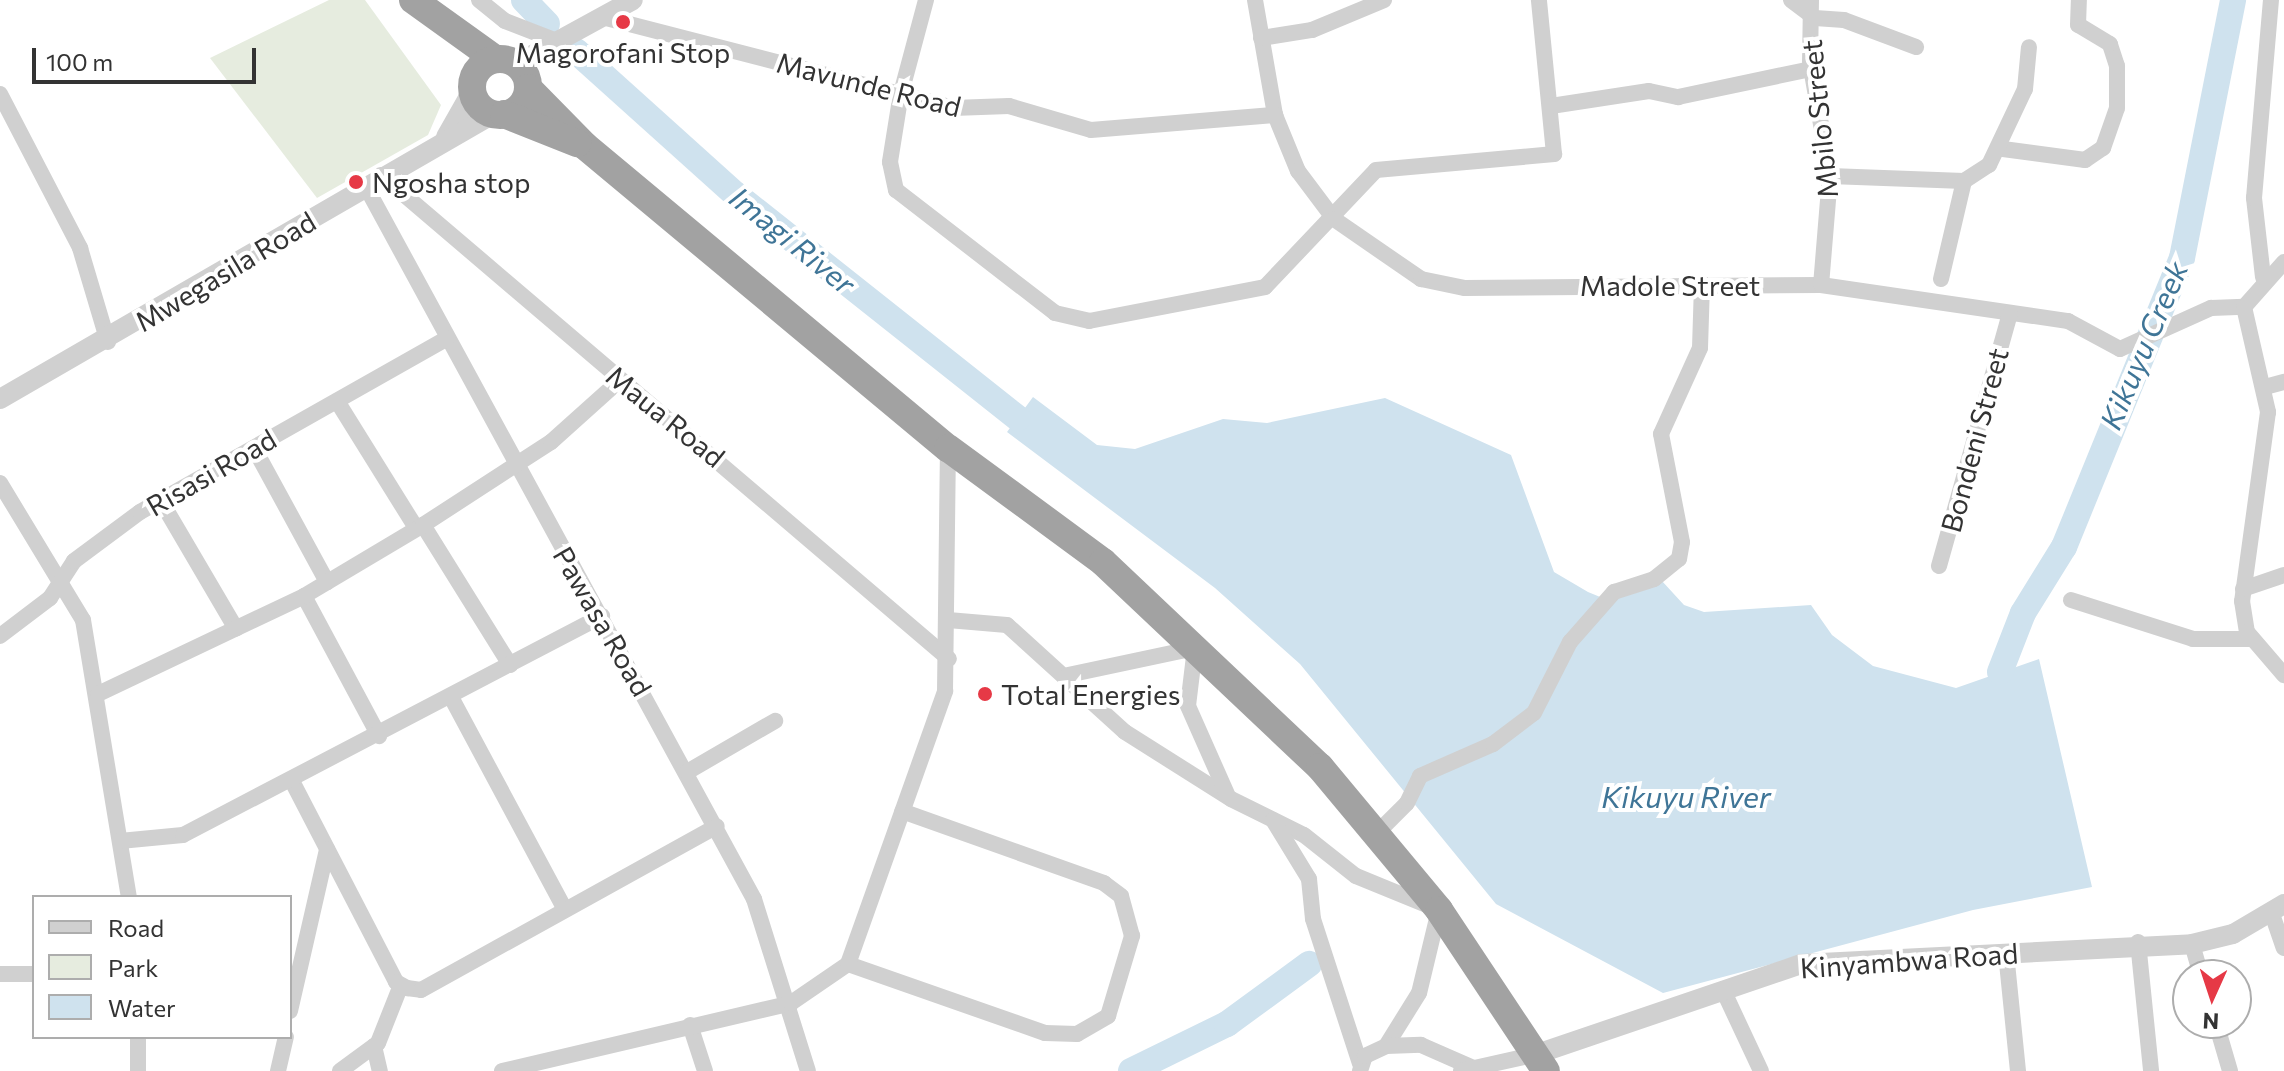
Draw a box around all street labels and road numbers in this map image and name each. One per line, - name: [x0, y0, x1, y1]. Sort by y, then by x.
- street label: Mbilo Street: [1794, 38, 1844, 200]
- street label: Mavunde Road: [773, 45, 965, 123]
- street label: Mwegasila Road: [129, 204, 321, 338]
- street label: Madole Street: [1580, 268, 1760, 302]
- street label: Bondeni Street: [1933, 344, 2015, 536]
- street label: Maua Road: [600, 358, 732, 474]
- street label: Risasi Road: [140, 421, 282, 523]
- street label: Pawasa Road: [547, 540, 659, 702]
- street label: Kinyambwa Road: [1799, 936, 2019, 984]

